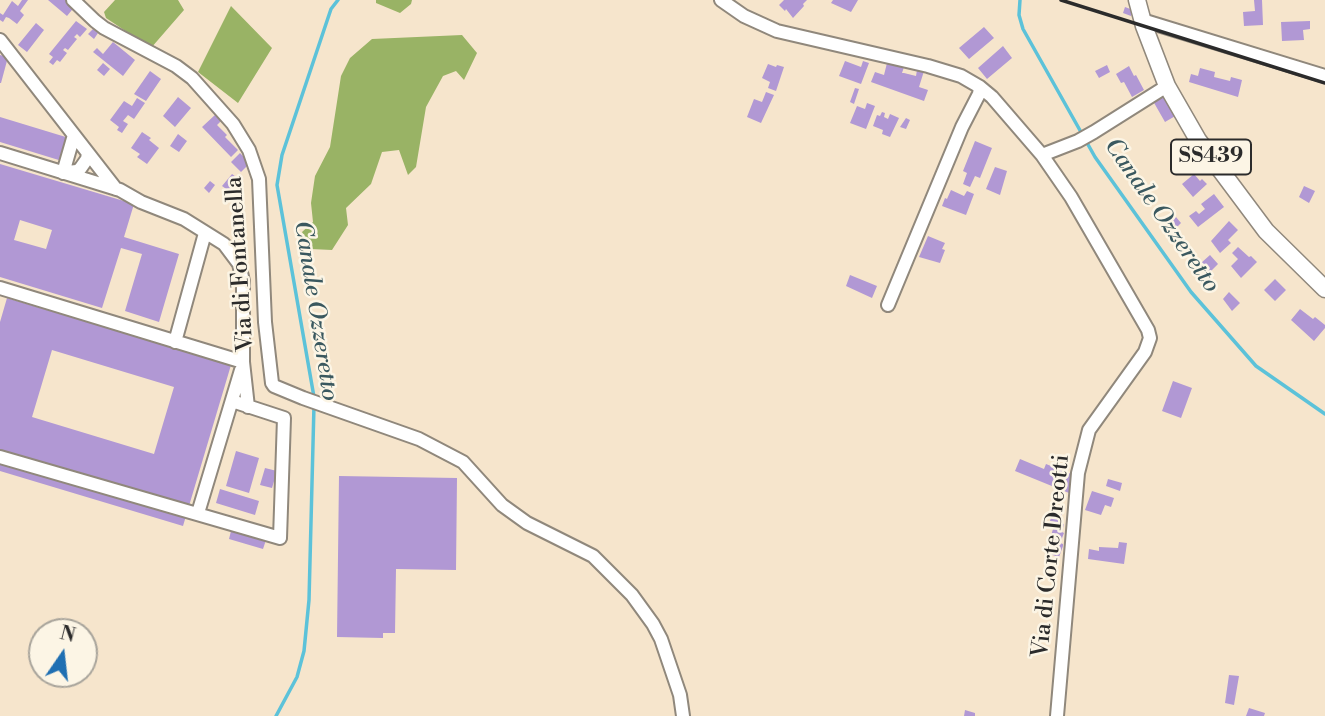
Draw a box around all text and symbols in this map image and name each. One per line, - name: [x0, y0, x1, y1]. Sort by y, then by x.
- water label: Canale Ozzeretto: [1097, 133, 1225, 299]
- road number: SS439: [1171, 140, 1251, 174]
- street label: Via di Fontanella: [221, 176, 261, 352]
- water label: Canale Ozzeretto: [287, 219, 343, 403]
- street label: Via di Corte Dreotti: [1028, 453, 1076, 659]
- north arrow: [28, 618, 98, 688]
- text: N: [57, 621, 78, 648]

